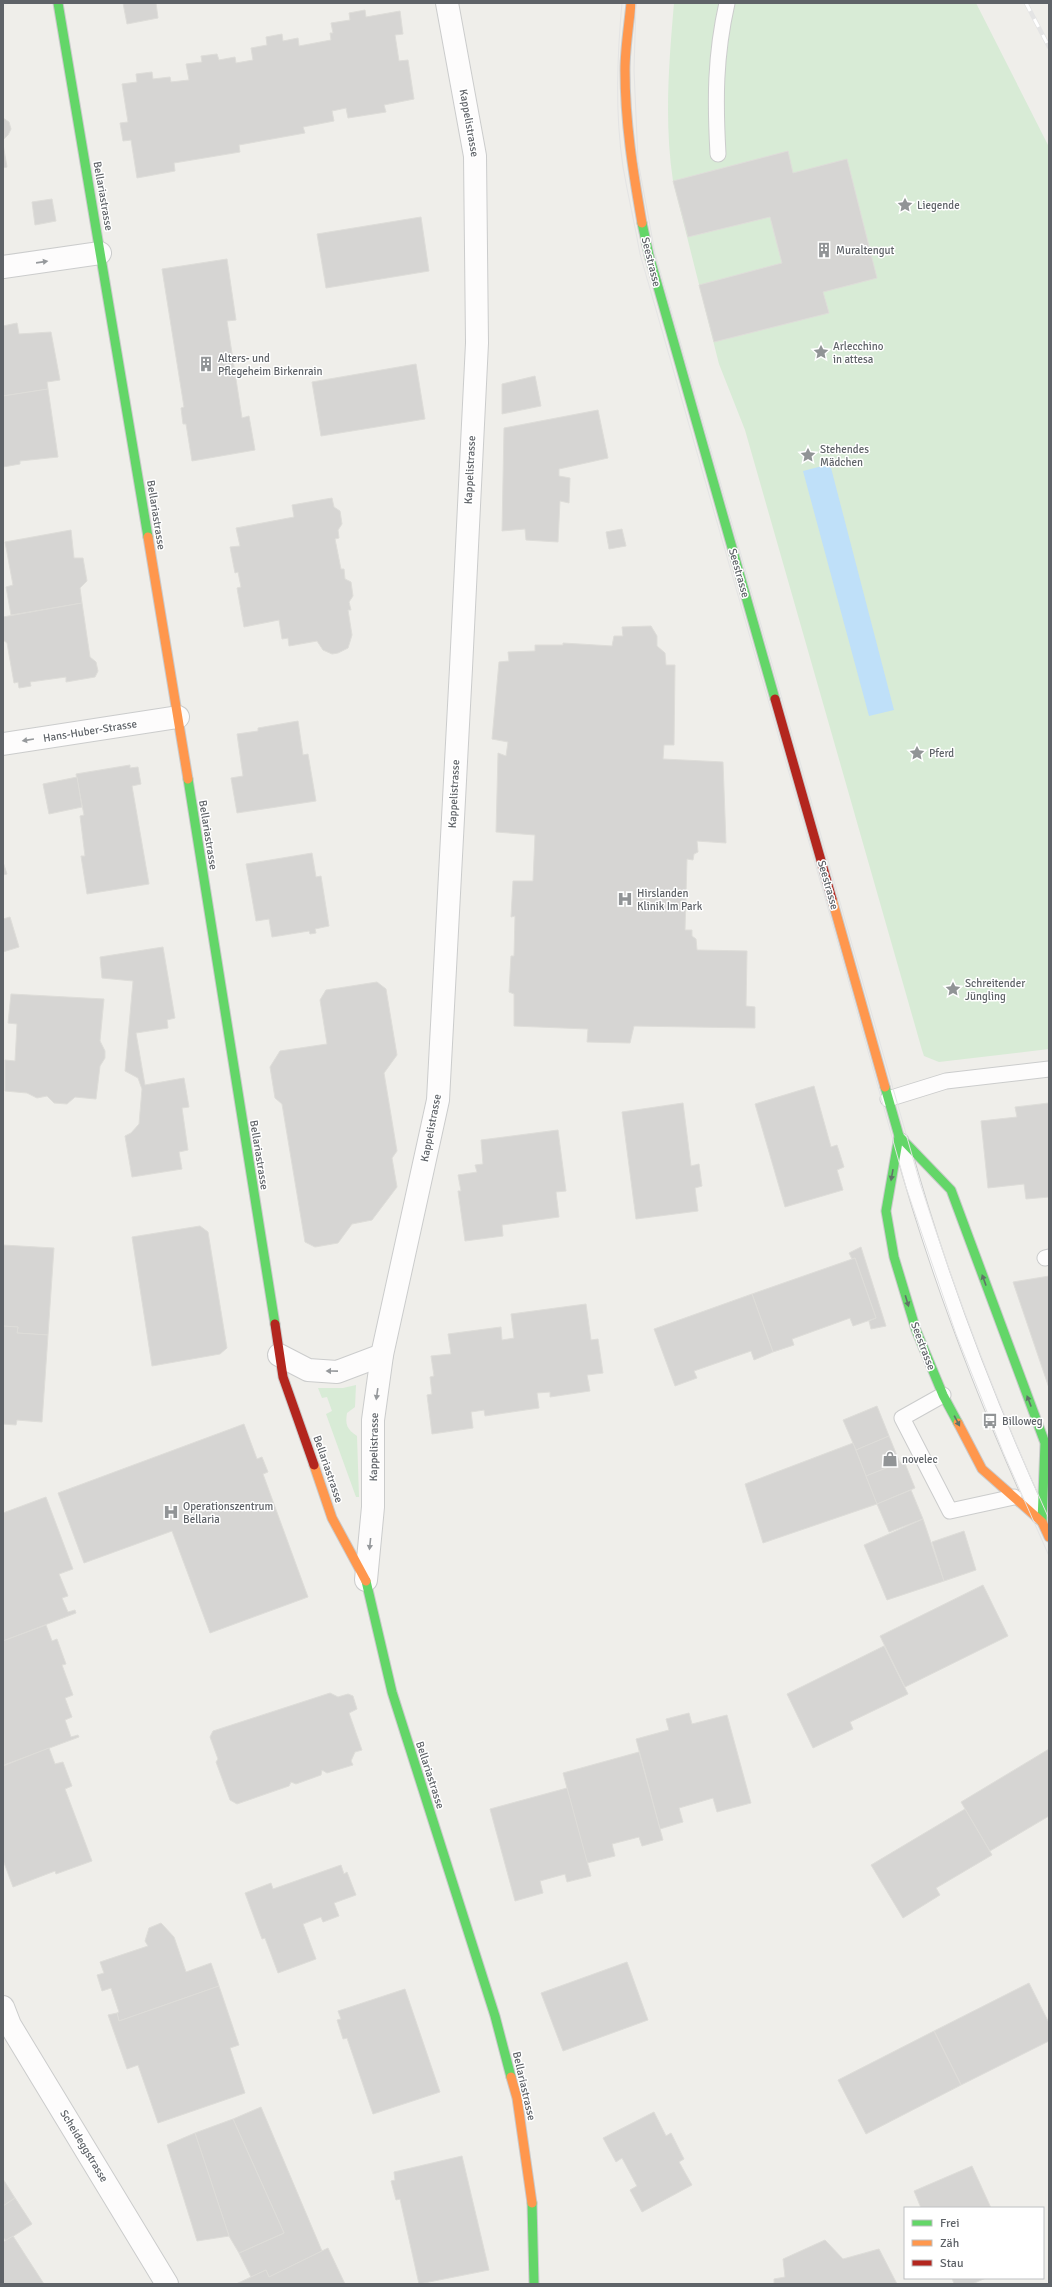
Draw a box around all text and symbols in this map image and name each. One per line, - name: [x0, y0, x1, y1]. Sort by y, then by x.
- street label: Kappelistrasse: [457, 88, 481, 158]
- street label: Bellariastrasse: [91, 160, 115, 232]
- place icon: Liegende: [896, 196, 914, 214]
- place label: Liegende: [917, 199, 960, 212]
- street label: Seestrasse: [639, 236, 663, 288]
- building icon: Muraltengut: [815, 241, 833, 259]
- place label: Muraltengut: [836, 244, 895, 257]
- one-way arrow: [36, 259, 48, 265]
- place label: Arlecchino in attesa: [833, 340, 884, 366]
- place icon: Arlecchino in attesa: [812, 343, 830, 361]
- place label: Alters- und Pflegeheim Birkenrain: [218, 352, 323, 378]
- building icon: Alters- und Pflegeheim Birkenrain: [197, 355, 215, 373]
- street label: Kappelistrasse: [462, 435, 478, 505]
- place label: Stehendes Mädchen: [820, 443, 869, 469]
- place icon: Stehendes Mädchen: [799, 446, 817, 464]
- street label: Bellariastrasse: [144, 479, 168, 551]
- street label: Seestrasse: [726, 547, 752, 599]
- street label: Hans-Huber-Strasse: [42, 717, 138, 745]
- one-way arrow: [22, 737, 34, 743]
- place icon: Pferd: [908, 744, 926, 762]
- place label: Pferd: [929, 747, 954, 760]
- street label: Kappelistrasse: [446, 759, 462, 829]
- street label: Bellariastrasse: [196, 799, 220, 871]
- street label: Seestrasse: [815, 859, 841, 911]
- place label: Hirslanden Klinik Im Park: [637, 887, 703, 913]
- hospital icon: Hirslanden Klinik Im Park: [616, 890, 634, 908]
- place label: Schreitender Jüngling: [965, 977, 1025, 1003]
- place icon: Schreitender Jüngling: [944, 980, 962, 998]
- street label: Kappelistrasse: [418, 1093, 444, 1163]
- street label: Bellariastrasse: [247, 1119, 271, 1191]
- one-way arrow: [889, 1169, 895, 1181]
- one-way arrow: [980, 1273, 986, 1285]
- one-way arrow: [904, 1296, 910, 1308]
- street label: Seestrasse: [908, 1320, 938, 1372]
- one-way arrow: [325, 1368, 338, 1374]
- one-way arrow: [374, 1388, 380, 1400]
- one-way arrow: [1026, 1395, 1032, 1407]
- street label: Kappelistrasse: [367, 1412, 381, 1482]
- bus stop icon: Billoweg: [981, 1412, 999, 1430]
- place label: Billoweg: [1002, 1415, 1043, 1428]
- one-way arrow: [953, 1416, 960, 1427]
- street label: Bellariastrasse: [310, 1434, 346, 1504]
- shop icon: novelec: [881, 1450, 899, 1468]
- place label: novelec: [902, 1453, 938, 1466]
- place label: Operationszentrum Bellaria: [183, 1500, 274, 1526]
- hospital icon: Operationszentrum Bellaria: [162, 1503, 180, 1521]
- one-way arrow: [366, 1538, 373, 1550]
- street label: Bellariastrasse: [413, 1740, 447, 1810]
- street label: Bellariastrasse: [510, 2050, 538, 2122]
- street label: Scheideggstrasse: [57, 2107, 111, 2185]
- legend: [904, 2207, 1044, 2279]
- text: Frei: [940, 2216, 959, 2231]
- text: Zäh: [940, 2236, 959, 2251]
- text: Stau: [940, 2256, 964, 2271]

